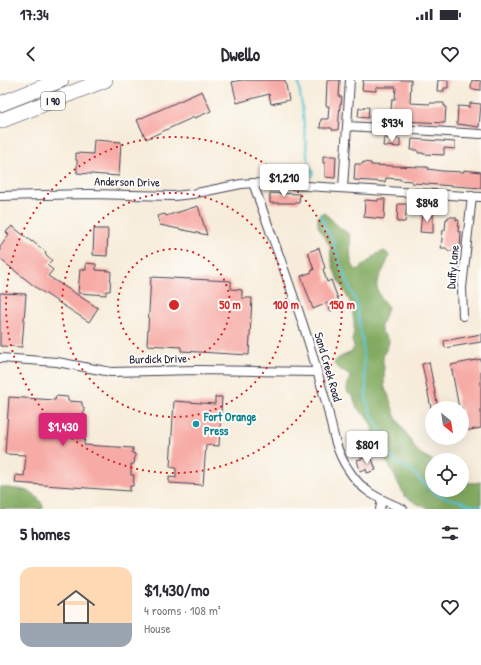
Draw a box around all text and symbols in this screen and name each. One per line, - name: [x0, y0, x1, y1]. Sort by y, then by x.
- text: 17:34: [20, 4, 49, 25]
- text: Dwello: [221, 42, 260, 67]
- icon: back: [20, 43, 42, 65]
- icon: heart: [439, 43, 461, 65]
- road number: I 90: [41, 92, 65, 110]
- pin: $934: [368, 109, 416, 143]
- text: $934: [381, 113, 403, 131]
- pin: $1,210: [251, 164, 317, 198]
- text: $1,210: [269, 168, 299, 186]
- street label: Anderson Drive: [94, 172, 160, 191]
- pin: $848: [403, 189, 451, 223]
- text: $848: [416, 193, 438, 211]
- street label: Duffy Lane: [442, 244, 463, 290]
- text: 50 m: [219, 296, 241, 313]
- text: 100 m: [273, 296, 299, 313]
- text: 150 m: [329, 296, 355, 313]
- centre of rings: [167, 298, 181, 312]
- street label: Sand Creek Road: [310, 330, 347, 404]
- street label: Burdick Drive: [129, 349, 187, 368]
- north arrow: [425, 401, 469, 445]
- map controls: [425, 401, 469, 497]
- place label: Fort Orange Press: [203, 408, 257, 439]
- pin: $1,430: [30, 413, 96, 447]
- text: $1,430: [48, 417, 78, 435]
- marker: Fort Orange Press: [191, 419, 201, 429]
- pin: $801: [343, 431, 391, 465]
- text: $801: [356, 435, 378, 453]
- button: locate: [425, 453, 469, 497]
- text: 5 homes: [20, 522, 70, 545]
- icon: filters: [439, 522, 461, 544]
- text: $1,430/mo: [144, 578, 209, 601]
- icon: home: [52, 583, 100, 631]
- icon: heart: [439, 596, 461, 618]
- text: 4 rooms · 108 m²: [144, 601, 221, 619]
- text: House: [144, 619, 171, 637]

